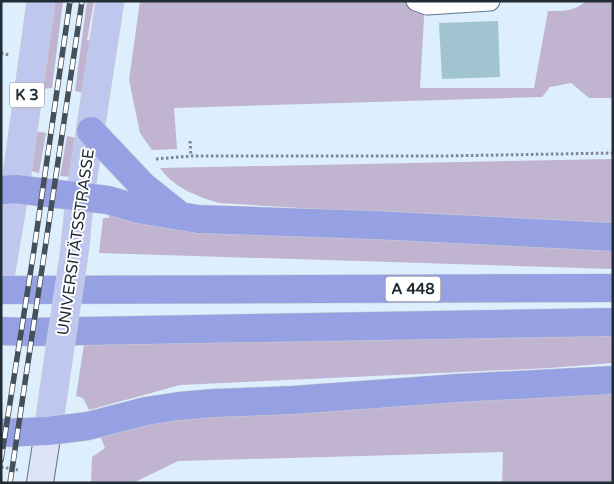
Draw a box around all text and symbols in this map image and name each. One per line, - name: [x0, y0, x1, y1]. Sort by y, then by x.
- road number: K 3: [10, 82, 44, 108]
- street label: UNIVERSITÄTSSTRASSE: [53, 148, 99, 337]
- road number: A 448: [386, 276, 440, 302]

